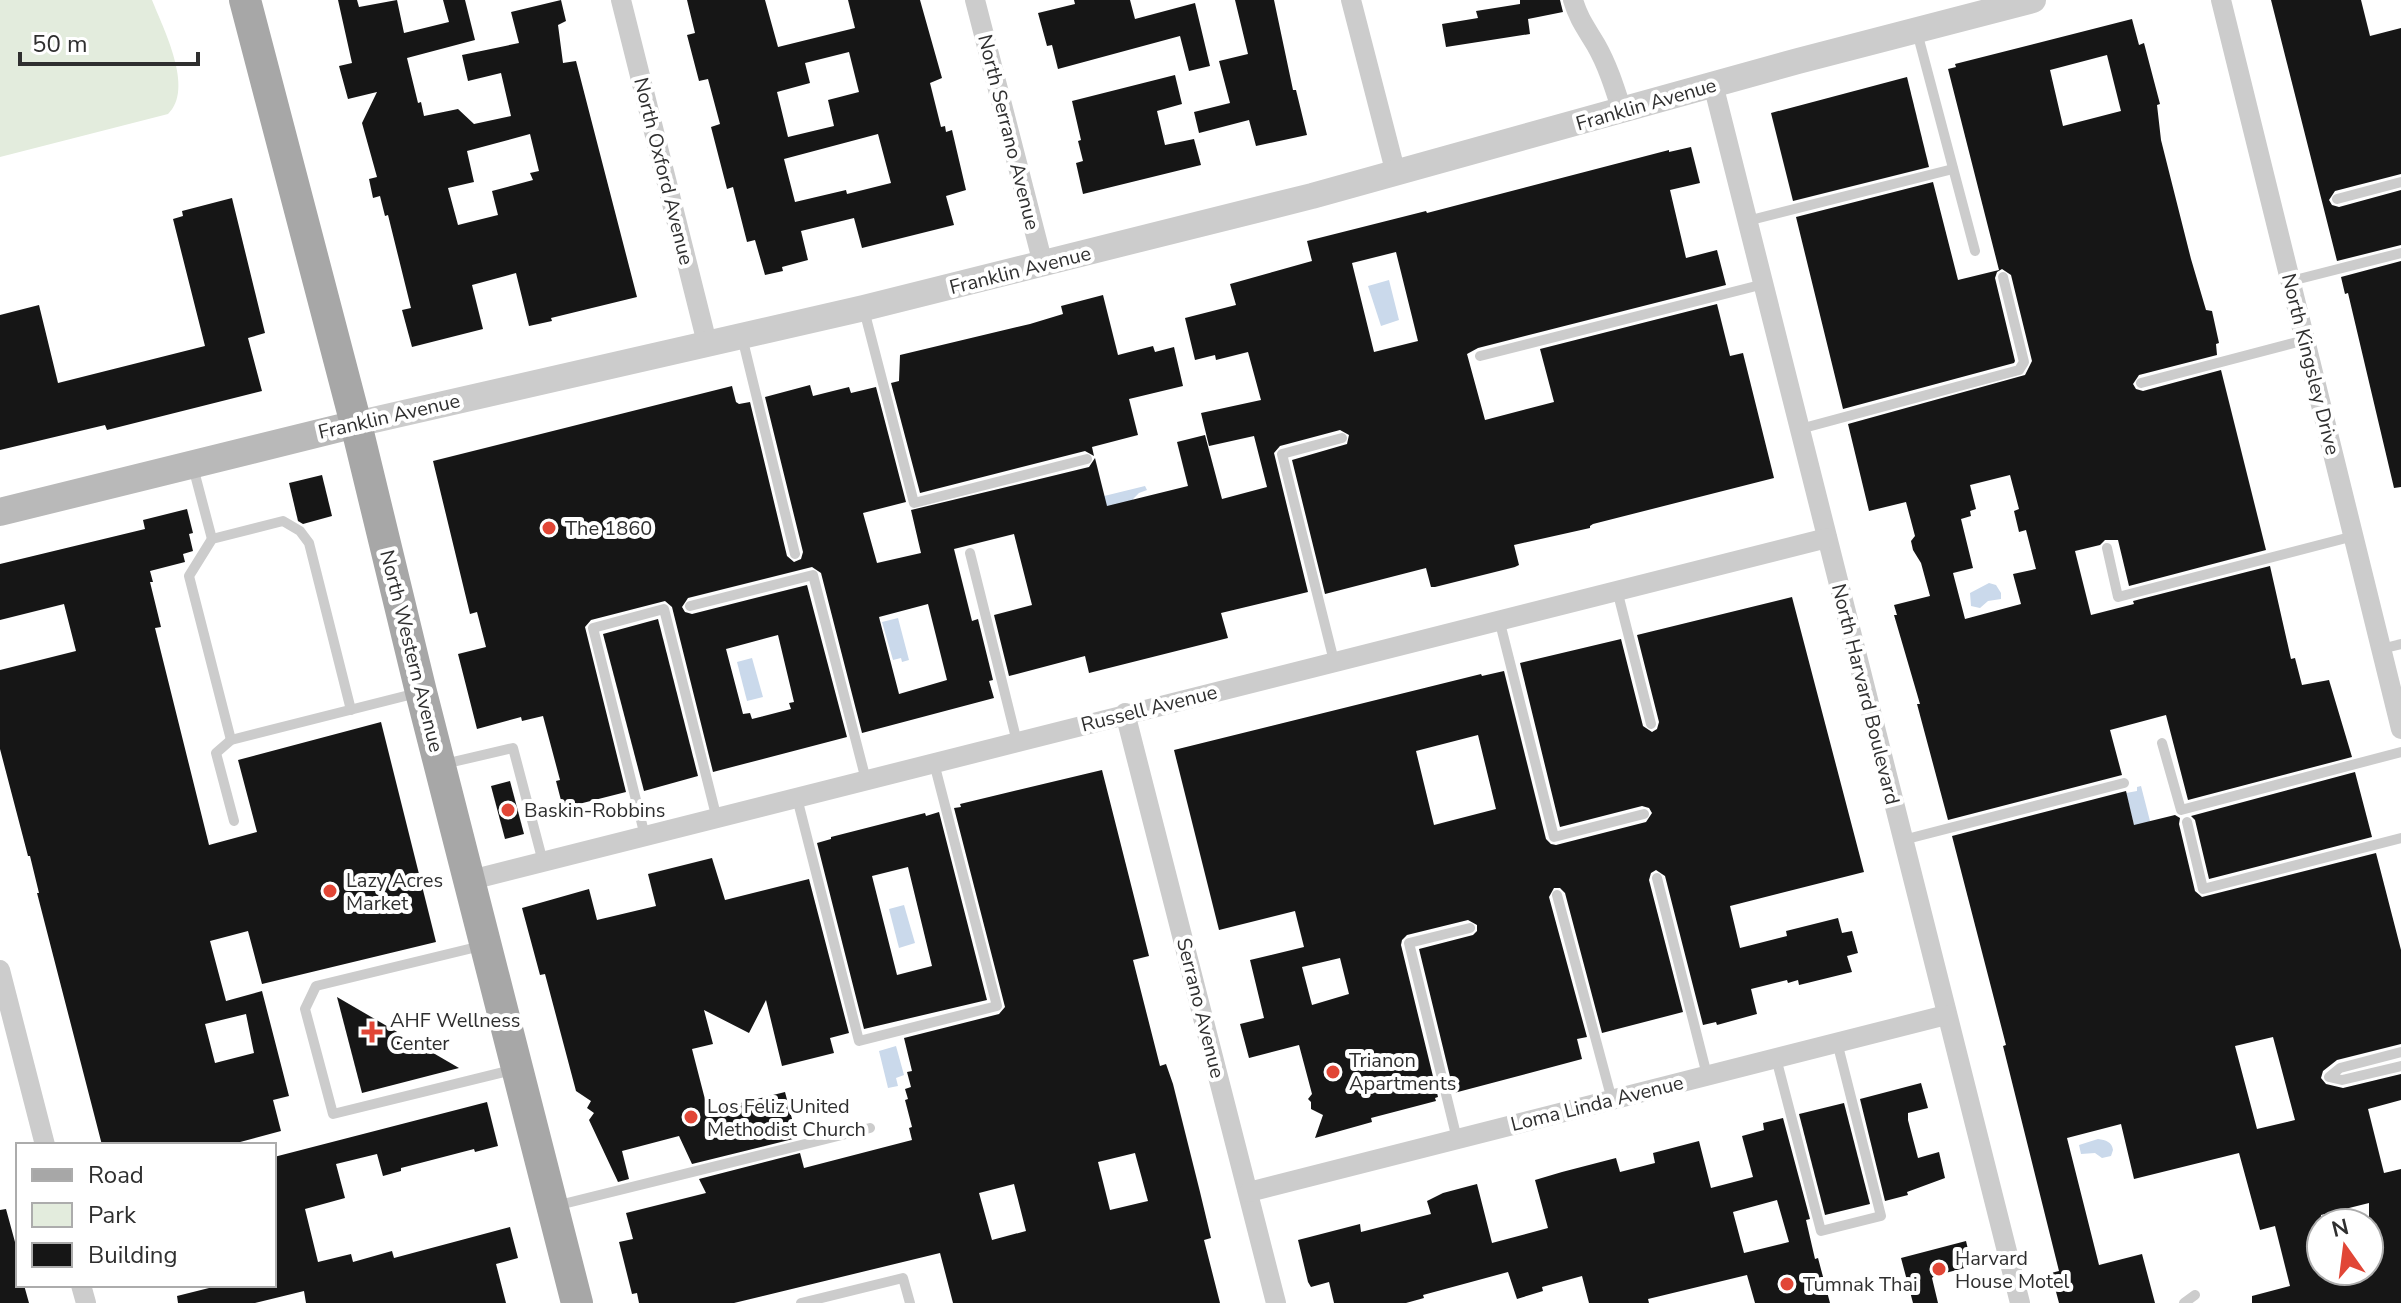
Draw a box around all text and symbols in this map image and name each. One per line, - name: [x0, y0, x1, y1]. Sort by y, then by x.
- scale bar: [20, 16, 198, 66]
- text: 50 m: [32, 28, 88, 60]
- street label: North Serrano Avenue: [971, 32, 1046, 233]
- street label: Franklin Avenue: [1573, 72, 1720, 137]
- street label: North Oxford Avenue: [627, 75, 700, 268]
- street label: Franklin Avenue: [947, 240, 1094, 301]
- street label: North Kingsley Drive: [2275, 271, 2346, 458]
- street label: Franklin Avenue: [315, 387, 463, 446]
- place label: The 1860: [565, 515, 652, 542]
- marker: The 1860: [540, 519, 558, 537]
- street label: North Western Avenue: [373, 547, 450, 755]
- street label: North Harvard Boulevard: [1825, 581, 1906, 807]
- street label: Russell Avenue: [1078, 679, 1220, 738]
- place label: Baskin-Robbins: [524, 797, 665, 824]
- marker: Baskin-Robbins: [499, 801, 517, 819]
- place label: Lazy Acres Market: [346, 867, 443, 917]
- marker: Lazy Acres Market: [321, 882, 339, 900]
- street label: Serrano Avenue: [1170, 935, 1231, 1081]
- place label: AHF Wellness Center: [390, 1007, 520, 1057]
- marker: AHF Wellness Center: [361, 1021, 383, 1043]
- place label: Trianon Apartments: [1349, 1047, 1456, 1097]
- marker: Trianon Apartments: [1324, 1063, 1342, 1081]
- street label: Loma Linda Avenue: [1508, 1069, 1686, 1138]
- place label: Los Feliz United Methodist Church: [707, 1093, 866, 1143]
- marker: Los Feliz United Methodist Church: [682, 1108, 700, 1126]
- legend: [16, 1143, 276, 1287]
- text: Road: [88, 1159, 144, 1191]
- text: Park: [88, 1199, 137, 1231]
- north arrow: [2305, 1207, 2385, 1287]
- text: N: [2329, 1212, 2352, 1245]
- text: Building: [88, 1239, 178, 1271]
- place label: Harvard House Motel: [1955, 1245, 2070, 1295]
- marker: Harvard House Motel: [1930, 1260, 1948, 1278]
- place label: Tumnak Thai: [1803, 1271, 1918, 1298]
- marker: Tumnak Thai: [1778, 1275, 1796, 1293]

